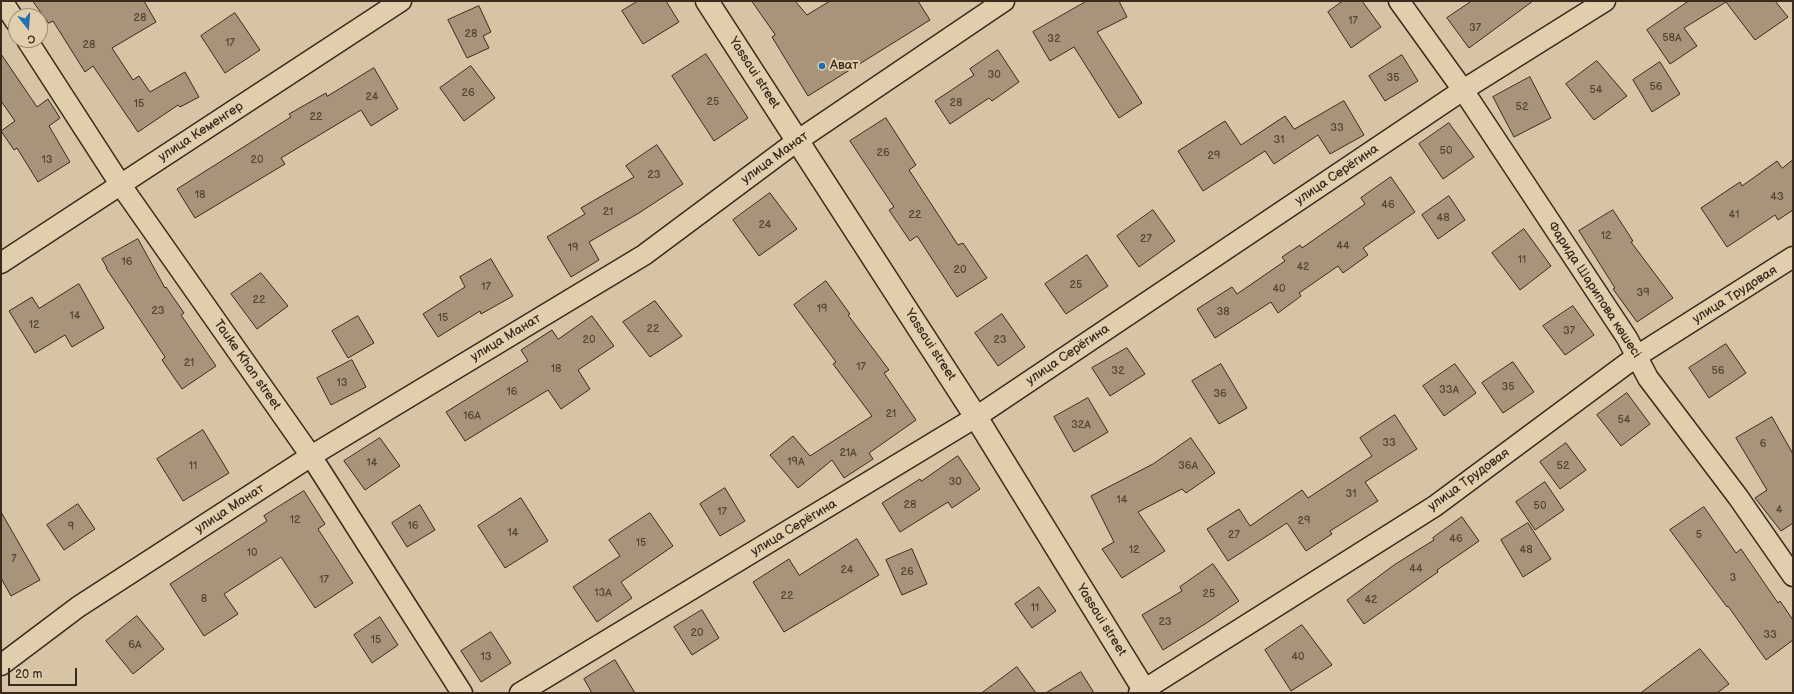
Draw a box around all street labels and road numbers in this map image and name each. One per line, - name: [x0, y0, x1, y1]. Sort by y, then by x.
- street label: Yassaui street: [725, 34, 783, 112]
- street label: улица Кеменгер: [156, 99, 246, 165]
- street label: улица Манат: [738, 128, 812, 188]
- street label: улица Серёгина: [1292, 141, 1382, 209]
- street label: Фарида Шарипова көшесі: [1544, 219, 1644, 361]
- street label: улица Трудовая: [1690, 263, 1780, 327]
- street label: Yassaui street: [901, 306, 959, 384]
- street label: улица Манат: [468, 311, 544, 365]
- street label: Tauke Khan street: [210, 317, 284, 413]
- street label: улица Серёгина: [1023, 321, 1113, 389]
- street label: улица Трудовая: [1425, 445, 1513, 515]
- street label: улица Манат: [193, 481, 267, 537]
- street label: улица Серёгина: [748, 496, 840, 560]
- street label: Yassaui street: [1073, 581, 1129, 659]

